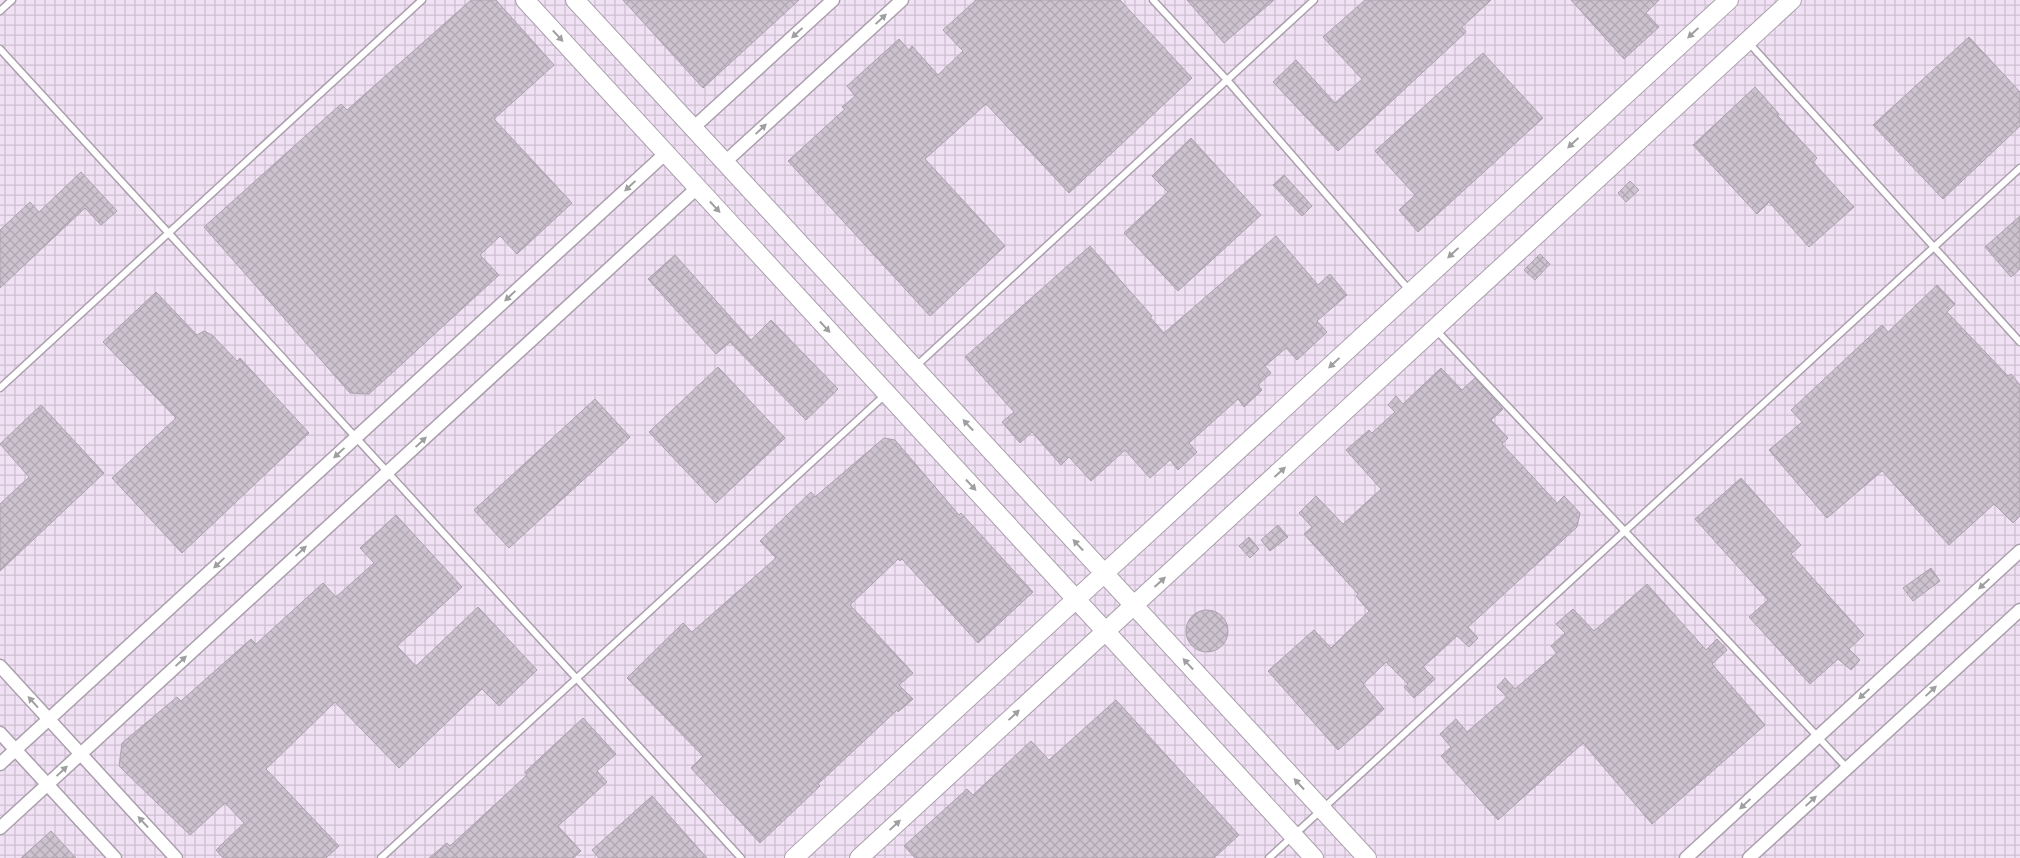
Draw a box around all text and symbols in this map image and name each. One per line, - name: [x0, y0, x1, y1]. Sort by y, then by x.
- one-way arrow: [874, 14, 887, 25]
- one-way arrow: [792, 27, 804, 39]
- one-way arrow: [1687, 27, 1699, 39]
- one-way arrow: [552, 29, 564, 41]
- one-way arrow: [755, 123, 767, 135]
- one-way arrow: [1568, 137, 1580, 149]
- one-way arrow: [624, 180, 636, 192]
- one-way arrow: [709, 201, 721, 213]
- one-way arrow: [1448, 247, 1460, 259]
- one-way arrow: [505, 290, 517, 302]
- one-way arrow: [819, 320, 831, 332]
- one-way arrow: [1328, 357, 1340, 369]
- one-way arrow: [962, 420, 974, 432]
- one-way arrow: [415, 436, 427, 447]
- one-way arrow: [333, 447, 345, 459]
- one-way arrow: [1273, 466, 1285, 478]
- one-way arrow: [965, 478, 977, 490]
- one-way arrow: [1072, 539, 1084, 551]
- one-way arrow: [295, 545, 307, 557]
- one-way arrow: [213, 557, 225, 569]
- one-way arrow: [1154, 576, 1167, 587]
- one-way arrow: [1979, 578, 1991, 590]
- one-way arrow: [175, 655, 187, 667]
- one-way arrow: [1182, 659, 1194, 671]
- one-way arrow: [1924, 686, 1937, 697]
- one-way arrow: [1859, 688, 1871, 700]
- one-way arrow: [27, 697, 39, 709]
- one-way arrow: [1008, 709, 1020, 721]
- one-way arrow: [55, 765, 67, 777]
- one-way arrow: [1293, 778, 1305, 790]
- one-way arrow: [1805, 795, 1817, 807]
- one-way arrow: [1739, 798, 1751, 810]
- one-way arrow: [137, 817, 149, 829]
- one-way arrow: [888, 819, 900, 831]

